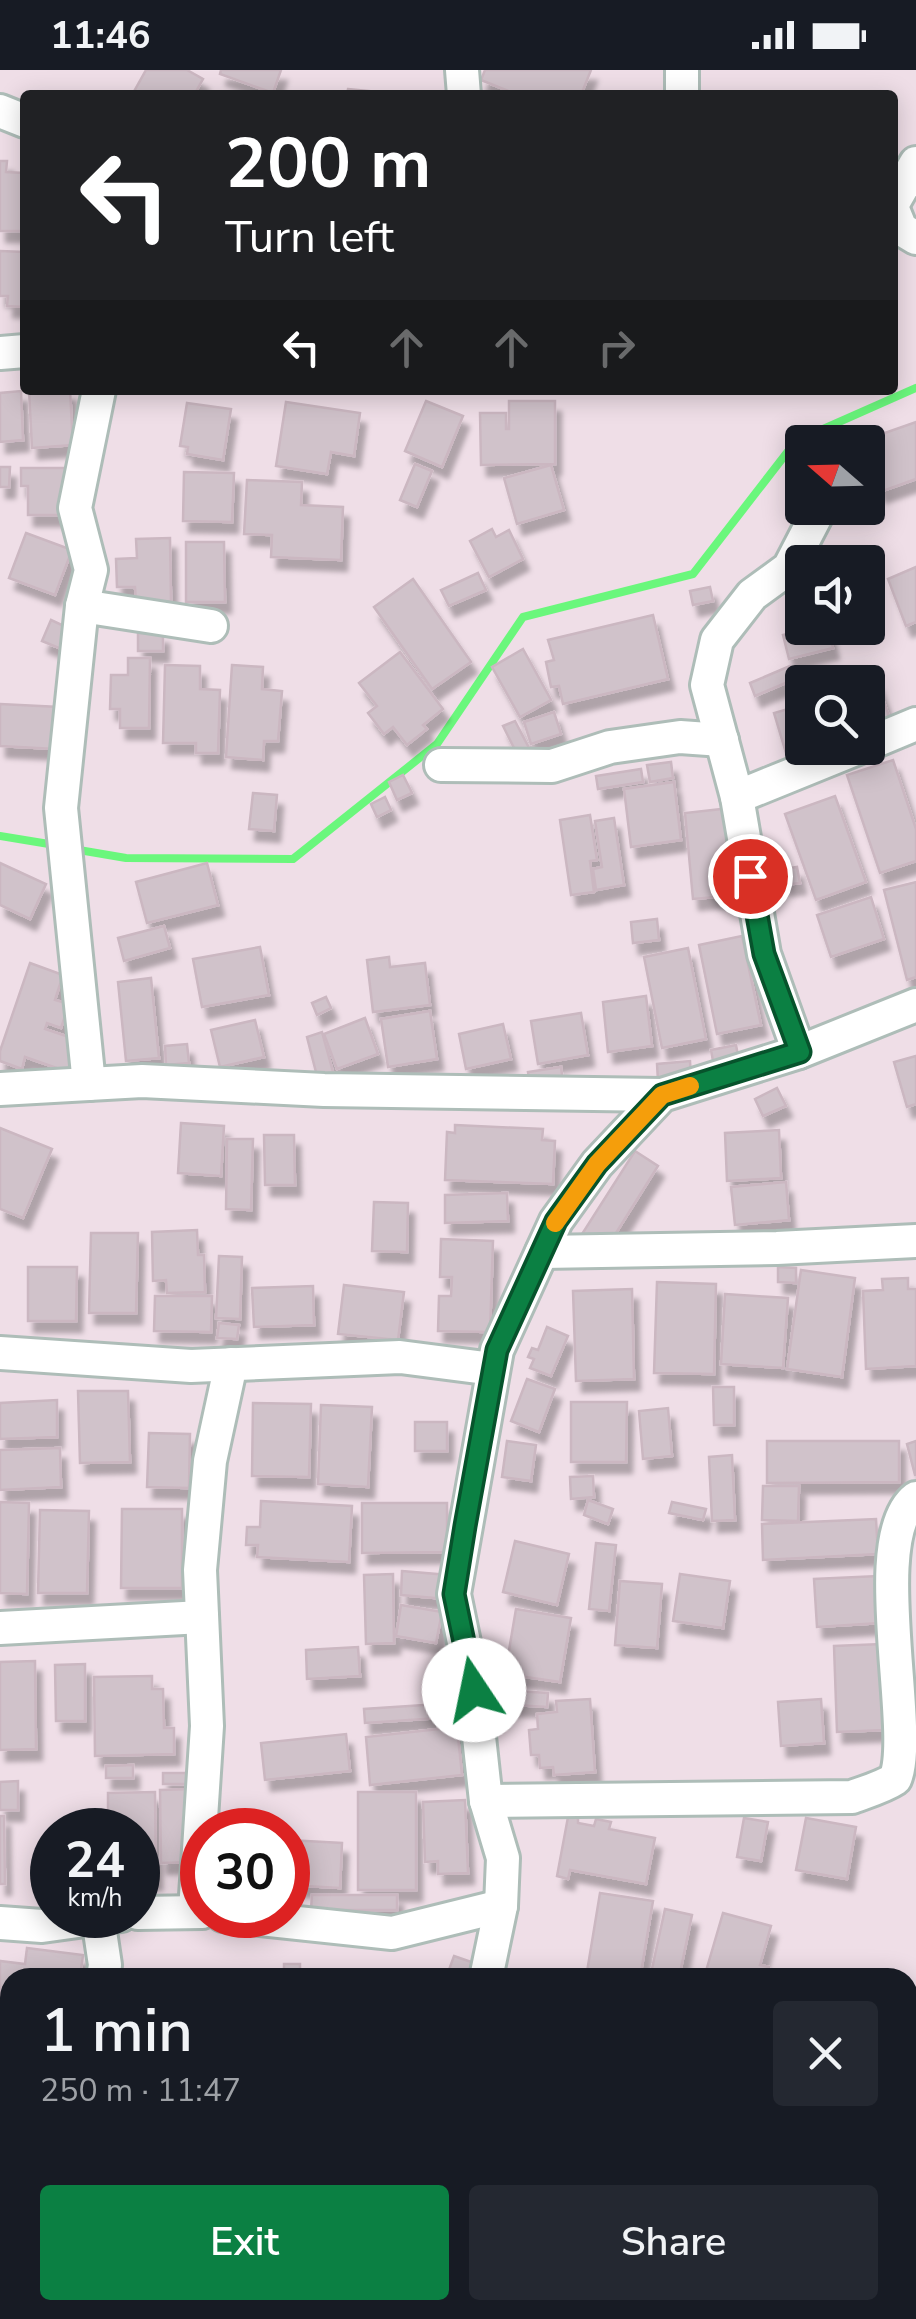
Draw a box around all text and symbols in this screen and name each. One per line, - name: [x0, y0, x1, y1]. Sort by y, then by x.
- text: 11:46: [50, 10, 151, 61]
- text: 200 m: [225, 116, 431, 212]
- icon: left: [60, 130, 190, 260]
- text: Turn left: [225, 207, 394, 268]
- icon: left: [274, 320, 329, 375]
- icon: ahead: [379, 320, 434, 375]
- icon: ahead: [484, 320, 539, 375]
- icon: right: [589, 320, 644, 375]
- north arrow: [785, 425, 885, 525]
- map controls: [785, 425, 885, 765]
- button: sound: [785, 545, 885, 645]
- button: search: [785, 665, 885, 765]
- pin: [708, 834, 793, 919]
- icon: arrive: [723, 849, 778, 904]
- position arrow: [422, 1638, 526, 1742]
- speed limit sign: 30: [180, 1808, 310, 1938]
- text: 24: [65, 1826, 125, 1895]
- text: km/h: [67, 1881, 123, 1915]
- text: 1 min: [40, 1990, 193, 2072]
- button: close: [773, 2001, 878, 2106]
- text: 250 m · 11:47: [40, 2069, 241, 2112]
- button: Exit: [40, 2185, 449, 2300]
- button: Share: [469, 2185, 878, 2300]

